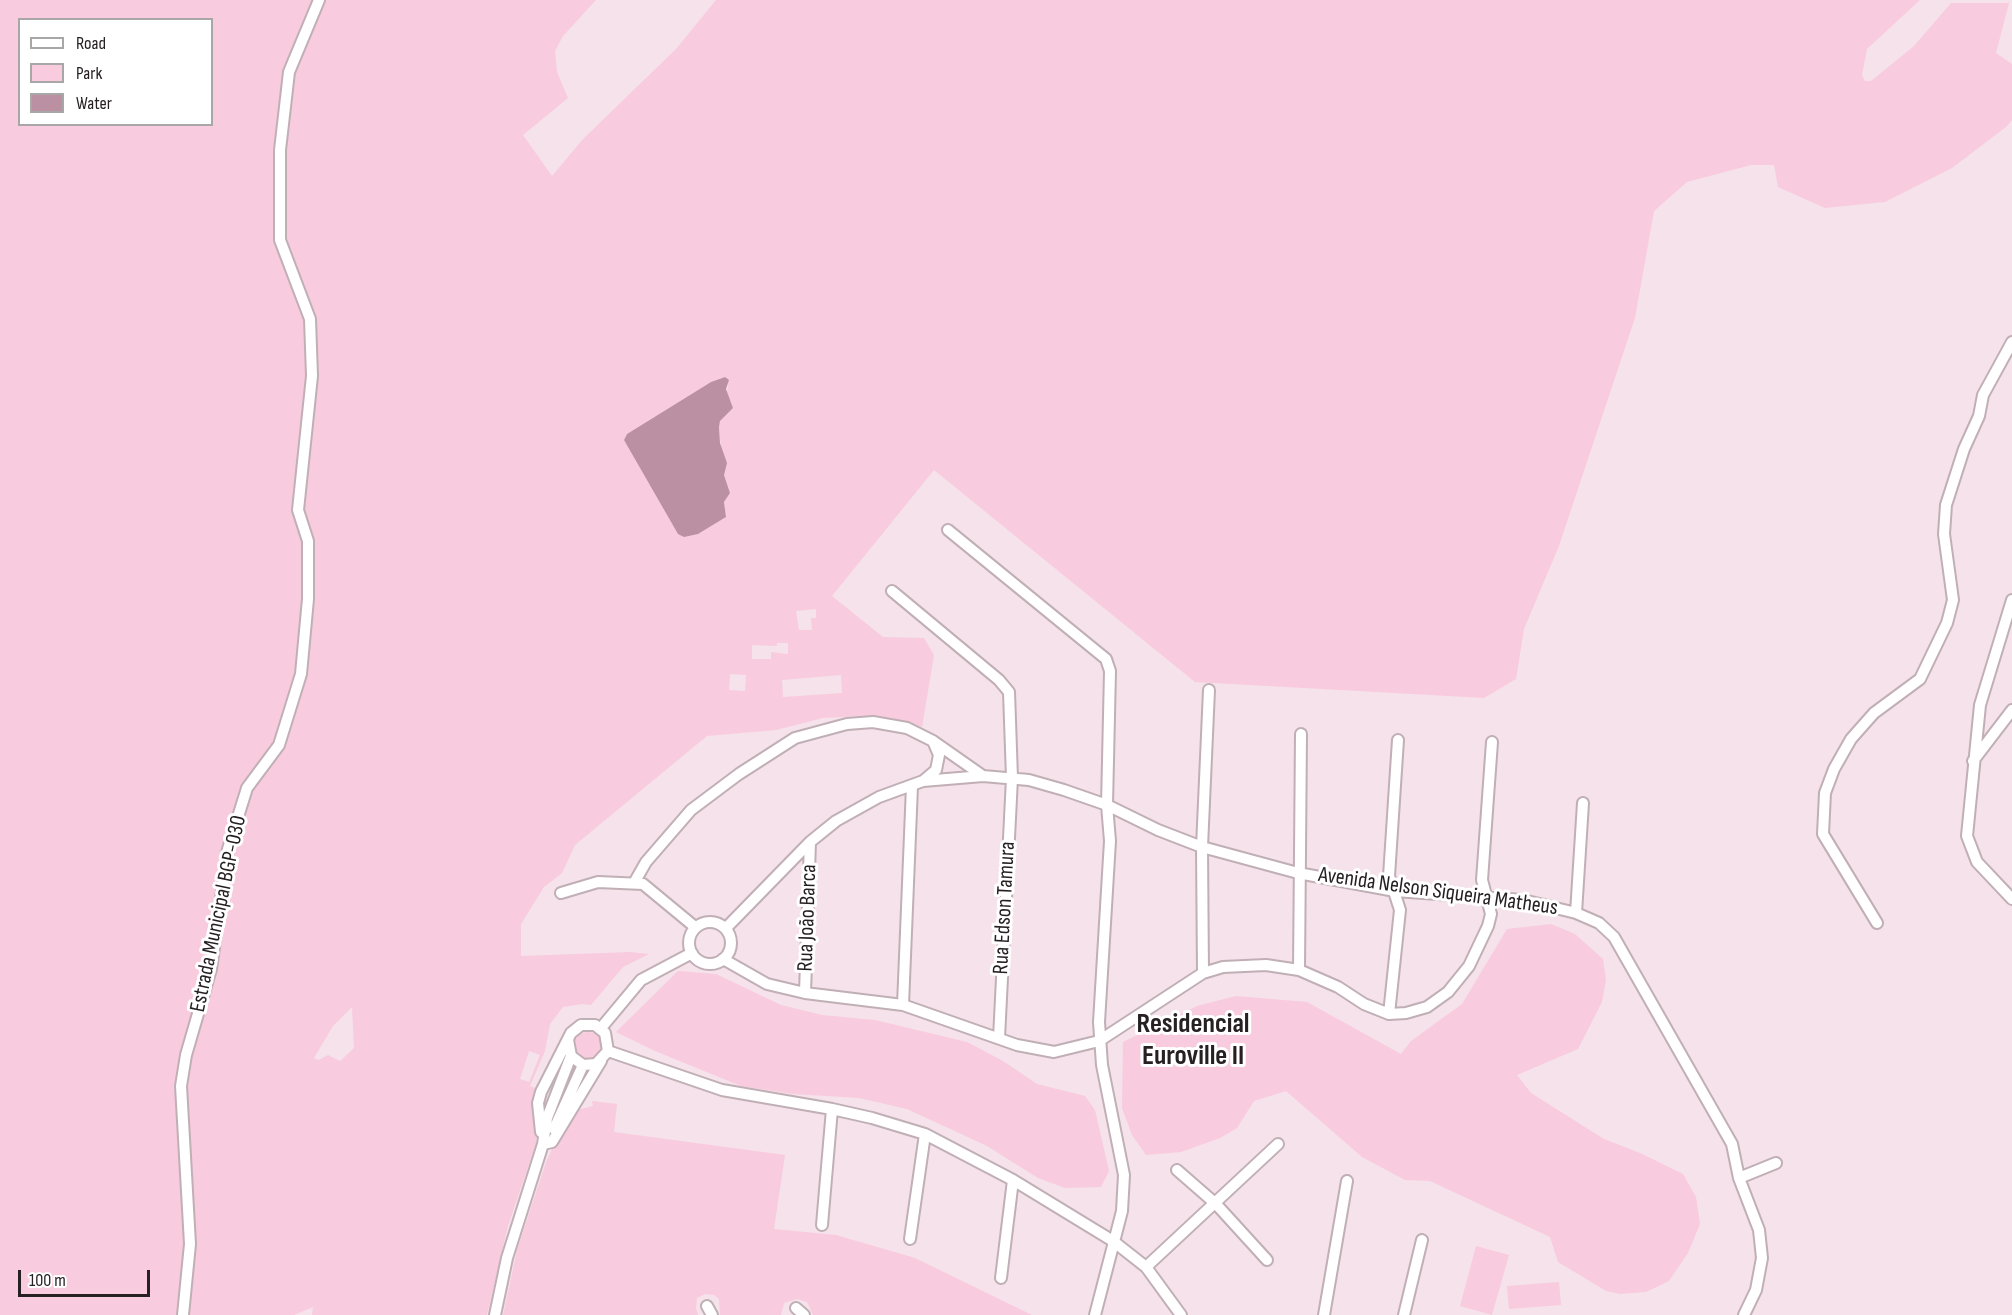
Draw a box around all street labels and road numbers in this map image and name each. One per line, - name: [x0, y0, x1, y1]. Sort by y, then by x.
- street label: Estrada Municipal BGP-030: [185, 813, 253, 1015]
- street label: Rua Edson Tamura: [988, 841, 1022, 975]
- street label: Avenida Nelson Siqueira Matheus: [1317, 862, 1559, 922]
- street label: Rua João Barca: [793, 864, 823, 972]

